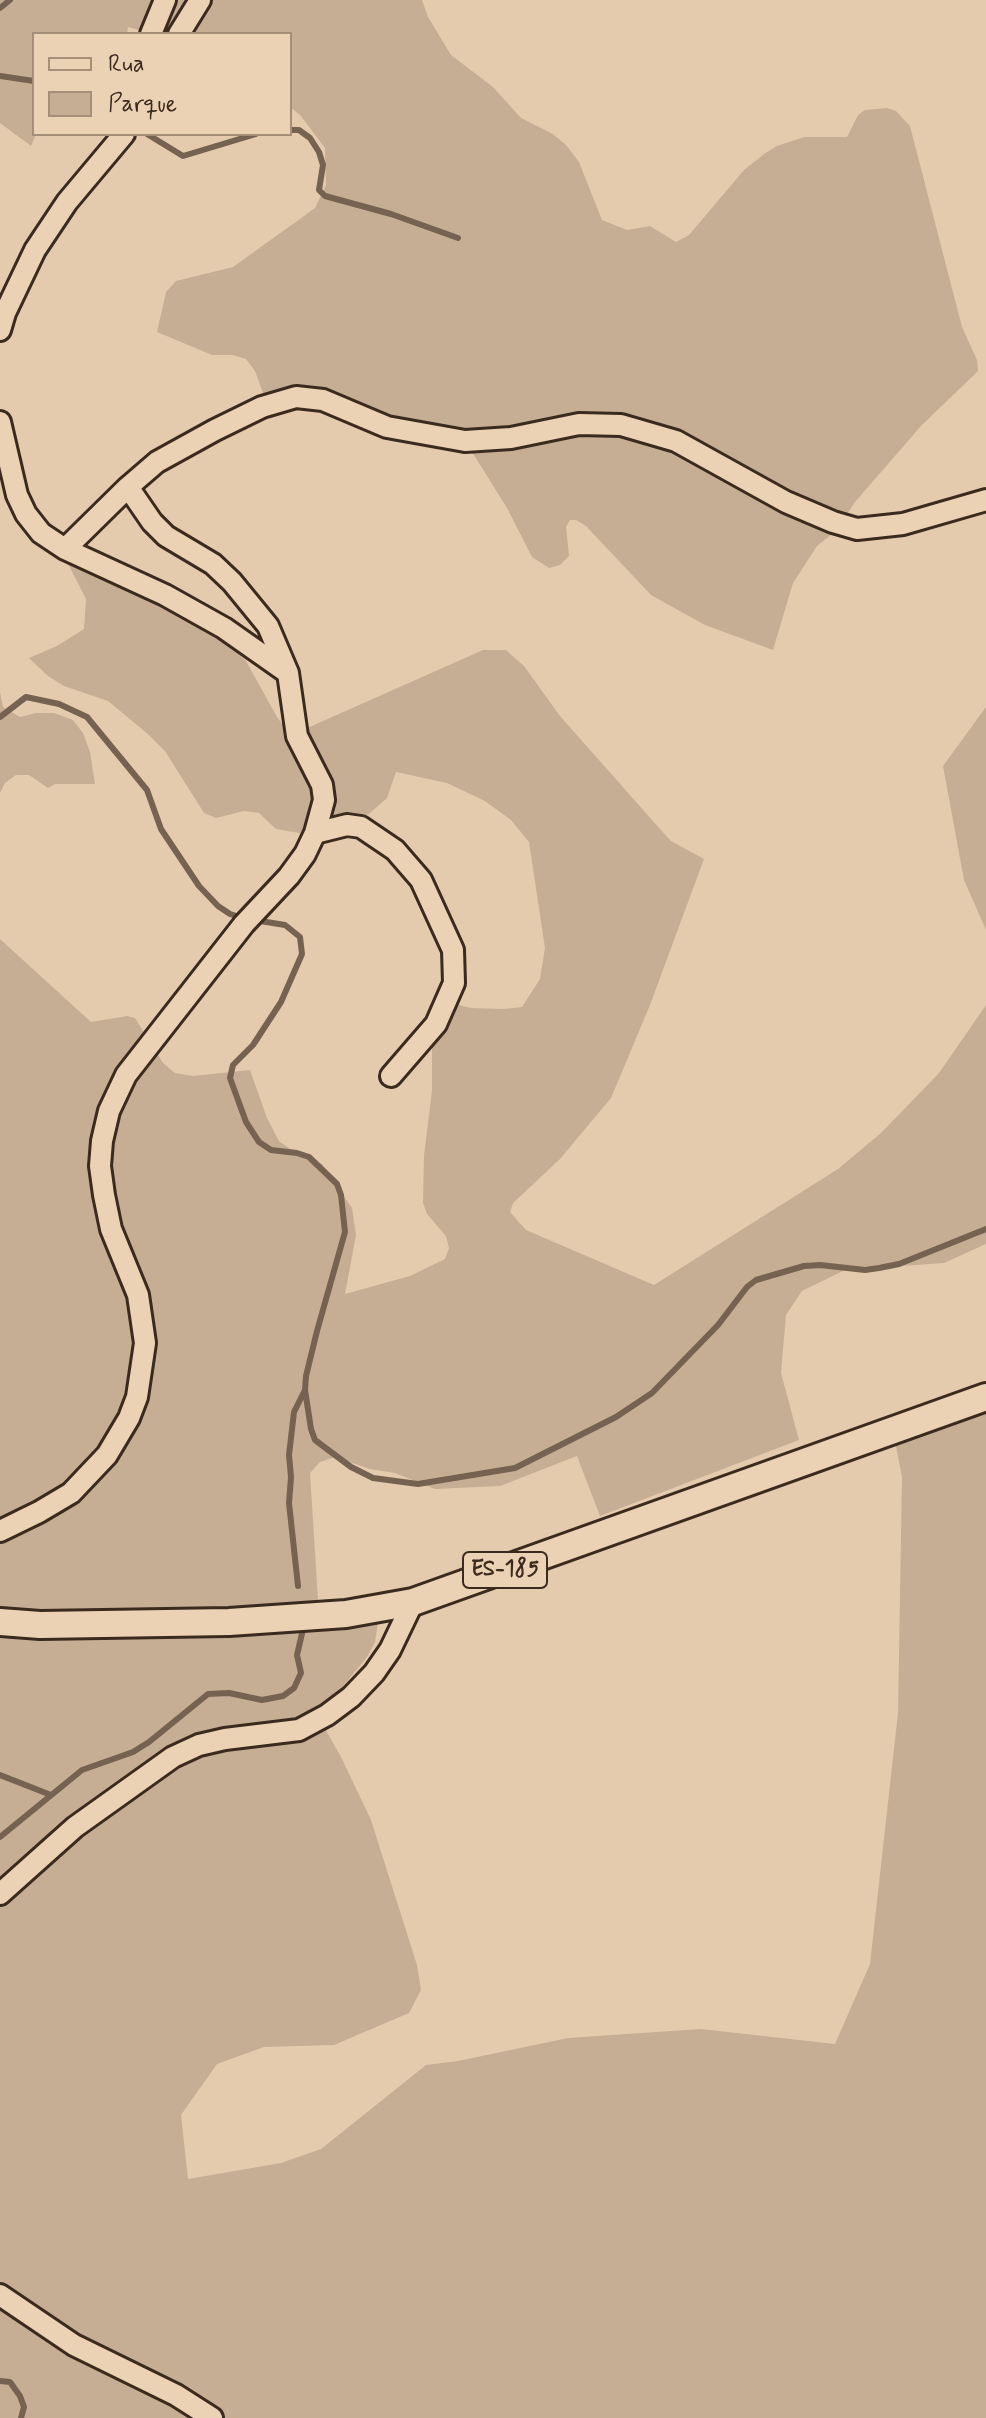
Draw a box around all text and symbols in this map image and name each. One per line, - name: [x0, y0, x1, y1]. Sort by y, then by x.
- legend: [32, 32, 292, 136]
- text: Rua: [108, 49, 145, 80]
- text: Parque: [108, 89, 177, 120]
- road number: ES-185: [463, 1552, 547, 1588]

